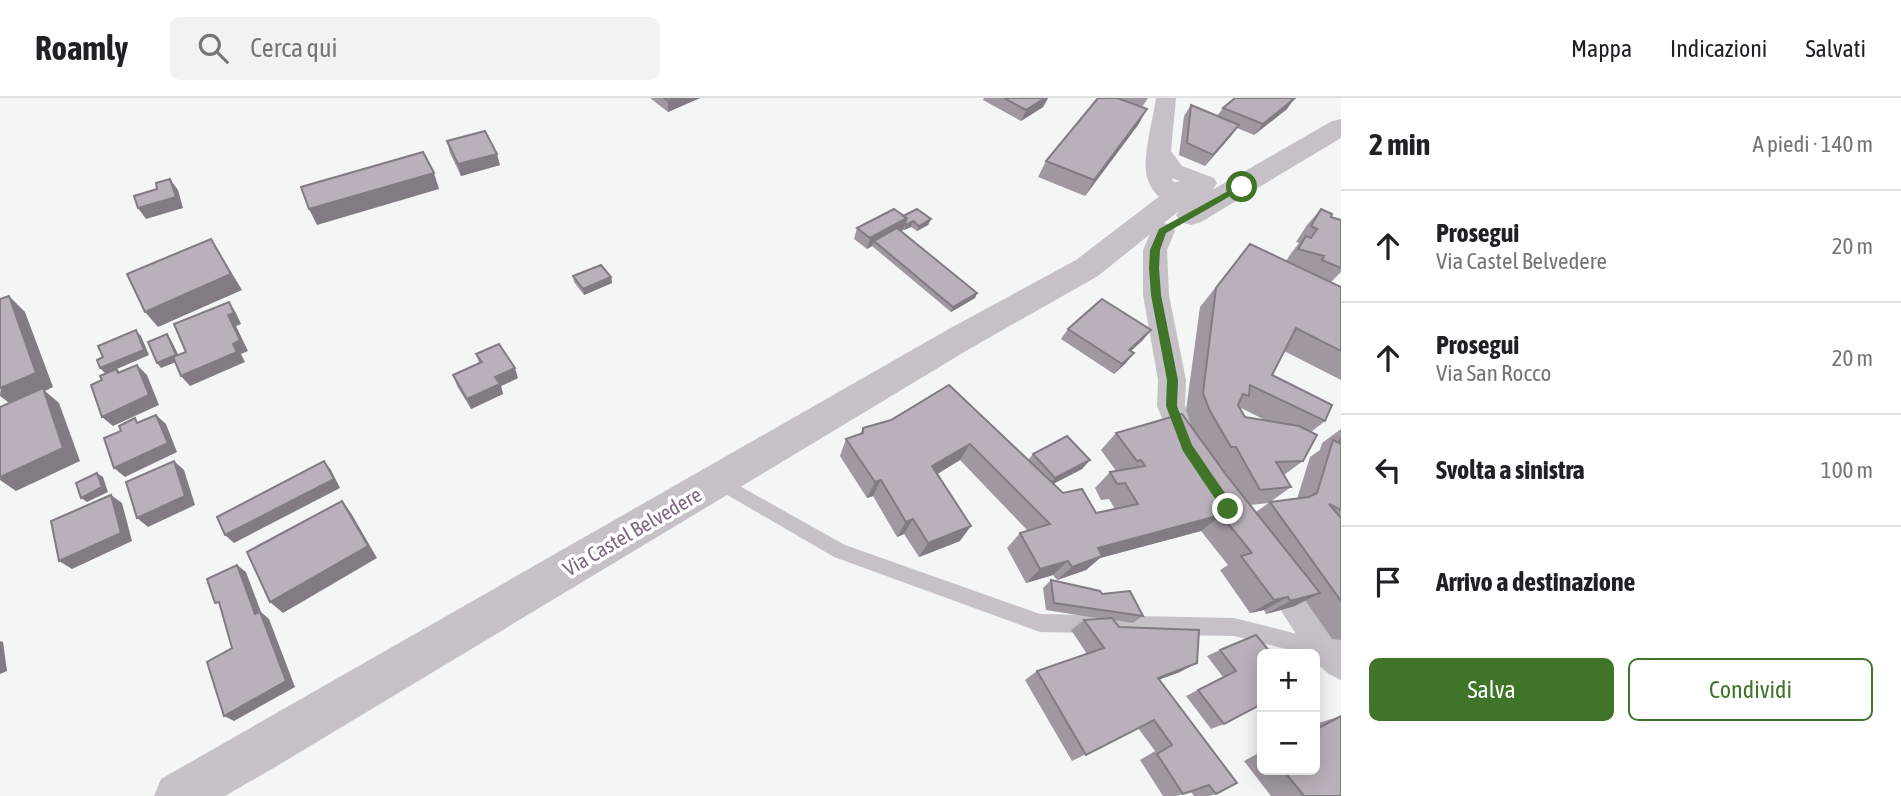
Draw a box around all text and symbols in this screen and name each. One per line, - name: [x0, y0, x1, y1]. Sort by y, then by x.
- search box: [170, 17, 660, 80]
- text: Roamly: [35, 29, 128, 67]
- icon: search: [194, 29, 232, 67]
- text: Cerca qui: [250, 33, 337, 63]
- text: Mappa: [1571, 35, 1632, 62]
- text: Indicazioni: [1670, 35, 1767, 62]
- text: Salvati: [1805, 35, 1866, 62]
- text: 2 min: [1369, 127, 1430, 161]
- text: A piedi · 140 m: [1753, 131, 1873, 157]
- route start: [1226, 171, 1257, 202]
- text: Prosegui: [1436, 218, 1519, 248]
- icon: ahead: [1369, 227, 1407, 265]
- text: 20 m: [1832, 233, 1873, 259]
- text: Via Castel Belvedere: [1436, 248, 1607, 274]
- text: Prosegui: [1436, 330, 1519, 360]
- icon: ahead: [1369, 339, 1407, 377]
- text: 20 m: [1832, 345, 1873, 371]
- text: Via San Rocco: [1436, 360, 1551, 386]
- icon: left: [1369, 451, 1407, 489]
- text: Svolta a sinistra: [1436, 455, 1585, 485]
- text: 100 m: [1821, 457, 1873, 483]
- street label: Via Castel Belvedere: [558, 482, 706, 580]
- route end: [1212, 493, 1243, 524]
- icon: arrive: [1369, 563, 1407, 601]
- text: Arrivo a destinazione: [1436, 567, 1635, 597]
- map controls: [1257, 649, 1320, 775]
- button: +: [1257, 649, 1320, 712]
- button: Salva: [1369, 658, 1614, 721]
- button: Condividi: [1628, 658, 1873, 721]
- button: −: [1257, 712, 1320, 775]

